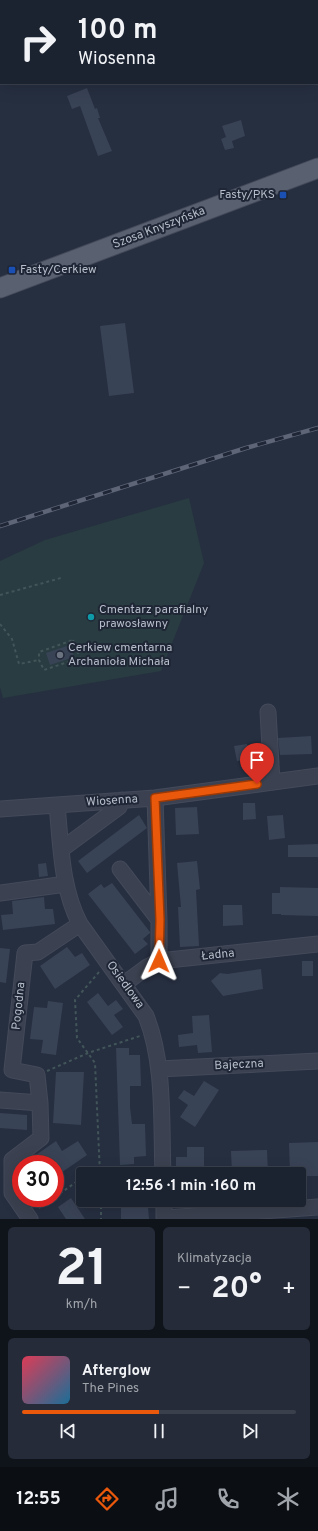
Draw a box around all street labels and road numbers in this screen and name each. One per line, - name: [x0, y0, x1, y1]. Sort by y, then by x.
- street label: Szosa Knyszyńska: [111, 203, 207, 253]
- street label: Wiosenna: [86, 791, 138, 811]
- street label: Ładna: [201, 945, 235, 965]
- street label: Osiedlowa: [102, 958, 148, 1012]
- street label: Pogodna: [9, 981, 29, 1031]
- street label: Bajeczna: [214, 1056, 264, 1074]

